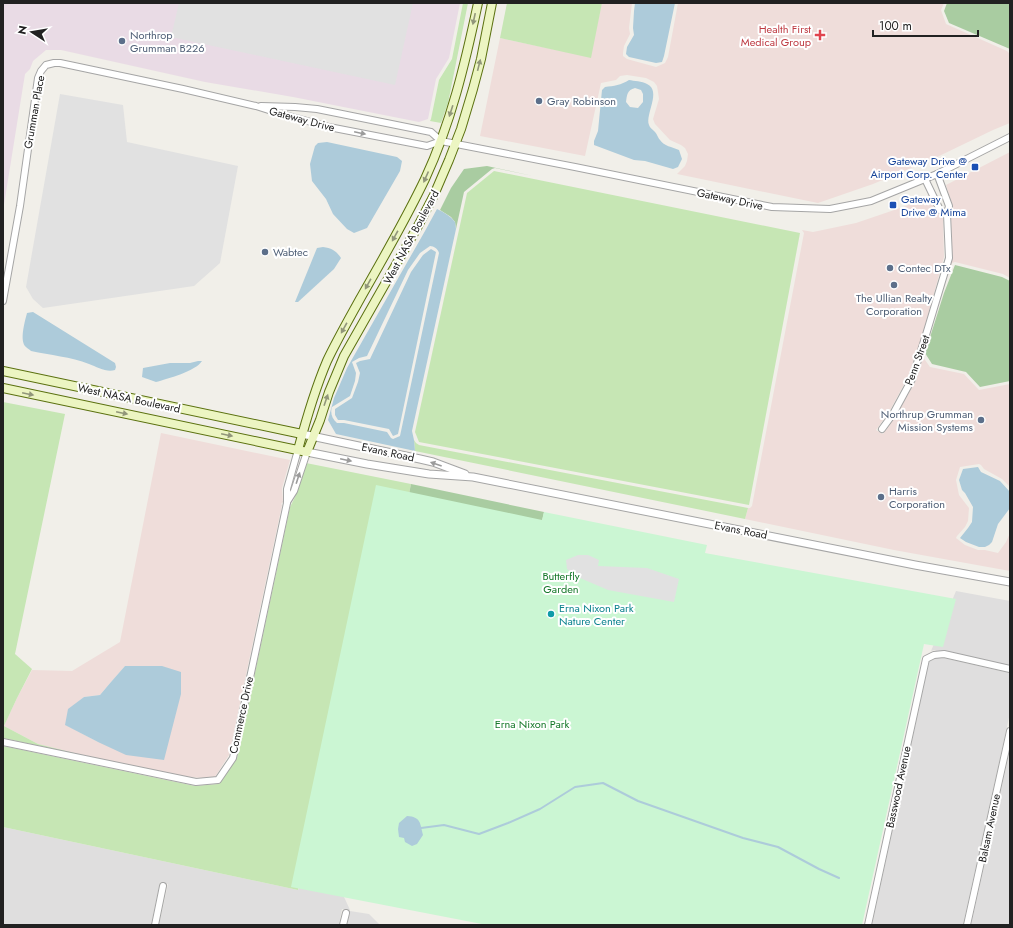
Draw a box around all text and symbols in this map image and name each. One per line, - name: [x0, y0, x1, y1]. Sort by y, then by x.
- north arrow: [12, 12, 52, 52]
- scale bar: [873, 12, 978, 38]
- one-way arrow: [471, 13, 477, 25]
- text: 100 m: [879, 17, 912, 35]
- place label: Health First Medical Group: [741, 21, 811, 50]
- text: N: [13, 24, 31, 36]
- place label: Northrop Grumman B226: [130, 27, 205, 56]
- marker: Health First Medical Group: [814, 29, 826, 41]
- marker: Northrop Grumman B226: [117, 36, 127, 46]
- one-way arrow: [477, 58, 483, 71]
- street label: Grumman Place: [20, 74, 48, 150]
- place label: Gray Robinson: [547, 93, 616, 109]
- marker: Gray Robinson: [534, 96, 544, 106]
- street label: Gateway Drive: [267, 103, 337, 136]
- one-way arrow: [448, 105, 454, 117]
- one-way arrow: [354, 130, 366, 136]
- place label: Gateway Drive @ Airport Corp. Center: [870, 153, 968, 182]
- marker: Gateway Drive @ Airport Corp. Center: [970, 162, 980, 172]
- one-way arrow: [422, 171, 429, 183]
- street label: Gateway Drive: [695, 184, 765, 214]
- street label: West NASA Boulevard: [379, 187, 443, 287]
- place label: Gateway Drive @ Mima: [901, 191, 966, 220]
- marker: Gateway Drive @ Mima: [888, 200, 898, 210]
- one-way arrow: [392, 230, 399, 242]
- place label: Wabtec: [273, 244, 308, 260]
- marker: Wabtec: [260, 247, 270, 257]
- place label: Contec DTx: [898, 260, 951, 276]
- marker: Contec DTx: [885, 263, 895, 273]
- one-way arrow: [365, 278, 372, 290]
- marker: The Ullian Realty Corporation: [889, 280, 899, 290]
- place label: The Ullian Realty Corporation: [856, 290, 932, 319]
- one-way arrow: [341, 322, 347, 333]
- street label: Penn Street: [901, 332, 934, 387]
- street label: West NASA Boulevard: [76, 379, 182, 417]
- one-way arrow: [22, 391, 34, 397]
- one-way arrow: [324, 394, 330, 406]
- place label: Northrup Grumman Mission Systems: [881, 406, 974, 435]
- one-way arrow: [116, 411, 128, 417]
- marker: Northrup Grumman Mission Systems: [976, 415, 986, 425]
- one-way arrow: [221, 433, 233, 439]
- street label: Evans Road: [360, 439, 416, 465]
- one-way arrow: [339, 457, 352, 463]
- one-way arrow: [430, 460, 442, 466]
- one-way arrow: [295, 472, 301, 484]
- place label: Harris Corporation: [889, 483, 945, 512]
- marker: Harris Corporation: [876, 492, 886, 502]
- street label: Evans Road: [713, 517, 769, 543]
- park label: Butterfly Garden: [542, 568, 580, 597]
- place label: Erna Nixon Park Nature Center: [559, 600, 634, 629]
- marker: Erna Nixon Park Nature Center: [546, 609, 556, 619]
- street label: Commerce Drive: [225, 675, 257, 755]
- park label: Erna Nixon Park: [495, 716, 570, 732]
- street label: Basswood Avenue: [882, 744, 915, 829]
- street label: Balsam Avenue: [974, 792, 1004, 864]

